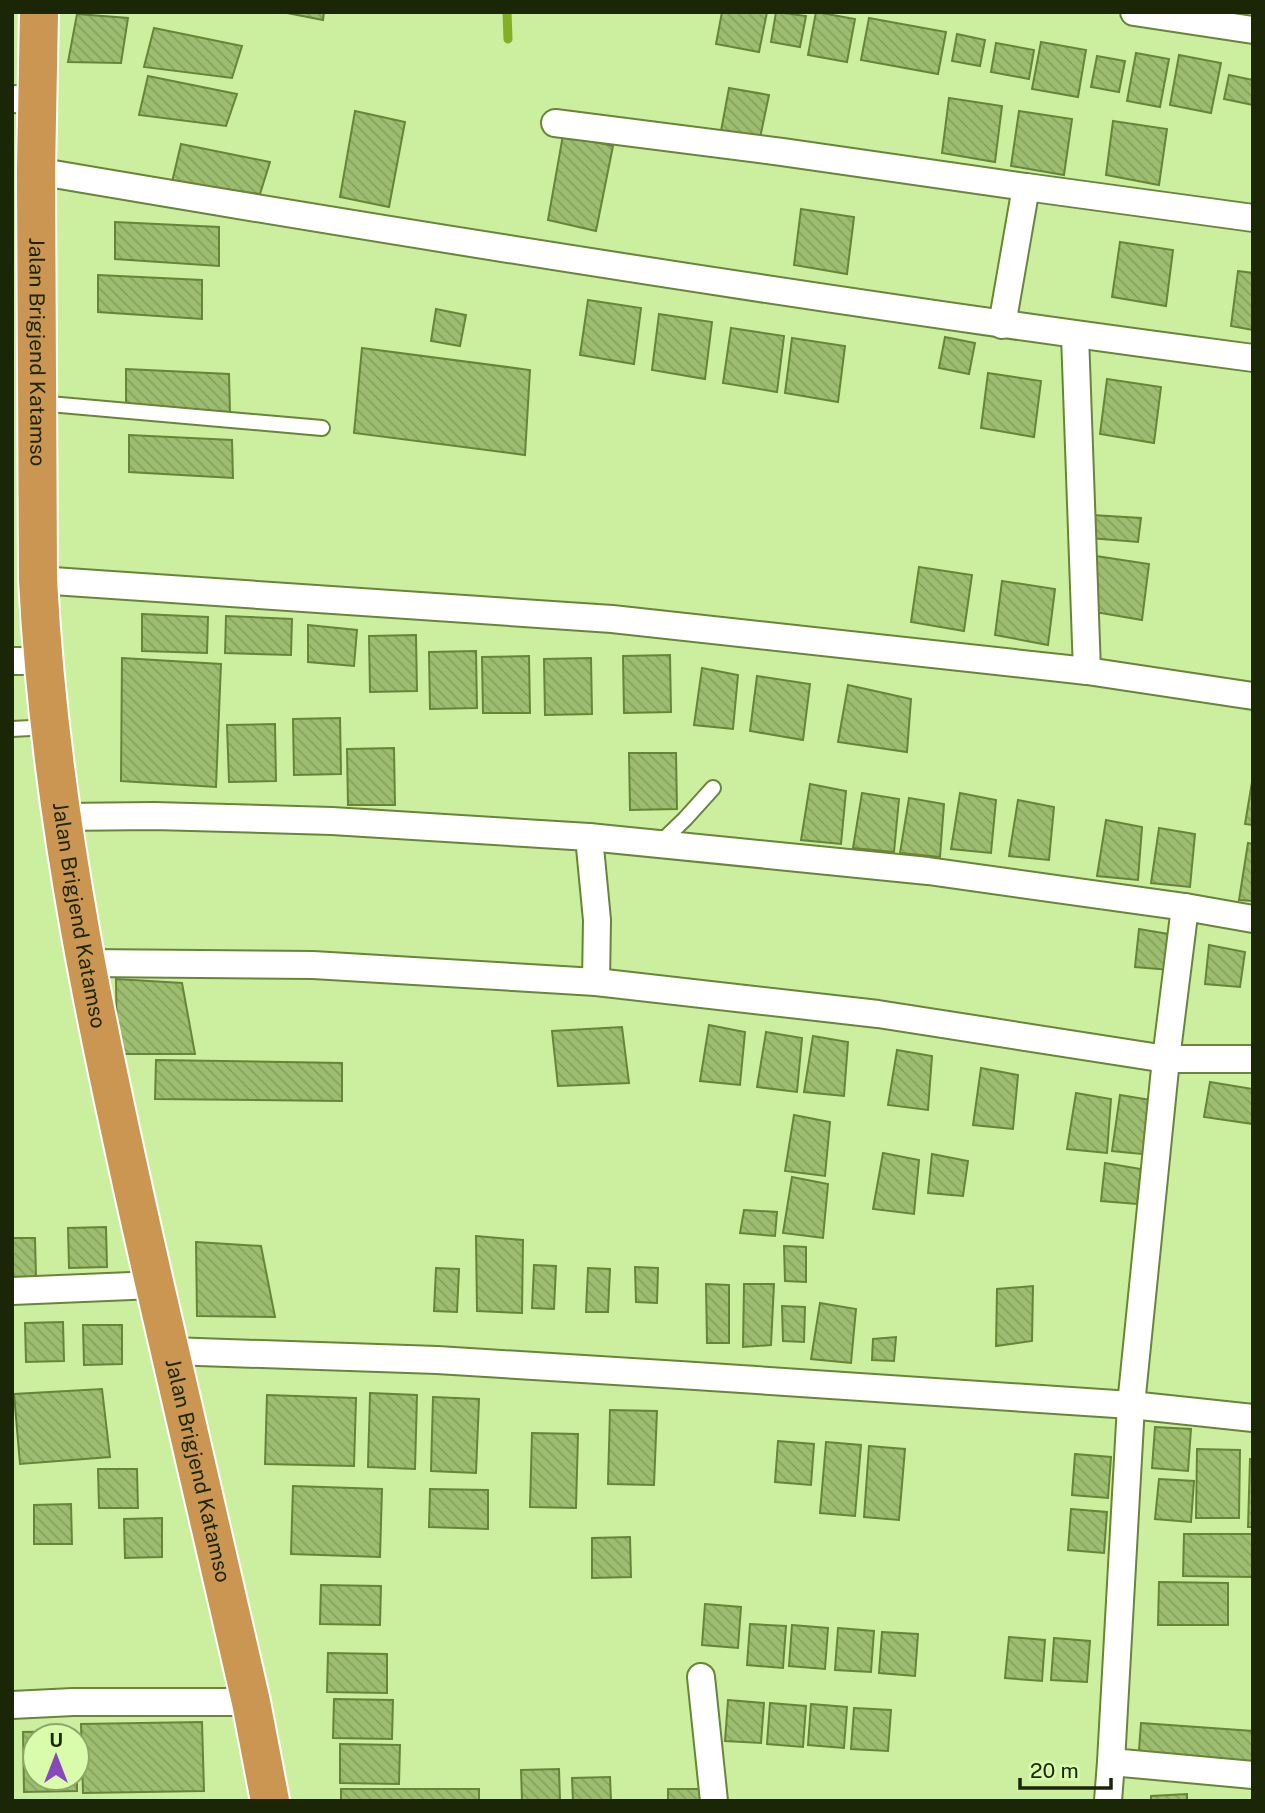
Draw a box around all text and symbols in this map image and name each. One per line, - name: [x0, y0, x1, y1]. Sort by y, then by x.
- street label: Jalan Brigjend Katamso: [24, 237, 50, 467]
- street label: Jalan Brigjend Katamso: [48, 801, 111, 1030]
- street label: Jalan Brigjend Katamso: [160, 1356, 236, 1585]
- north arrow: [21, 1722, 91, 1792]
- text: U: [49, 1729, 63, 1751]
- scale bar: [1020, 1746, 1111, 1790]
- text: 20 m: [1030, 1758, 1079, 1783]

